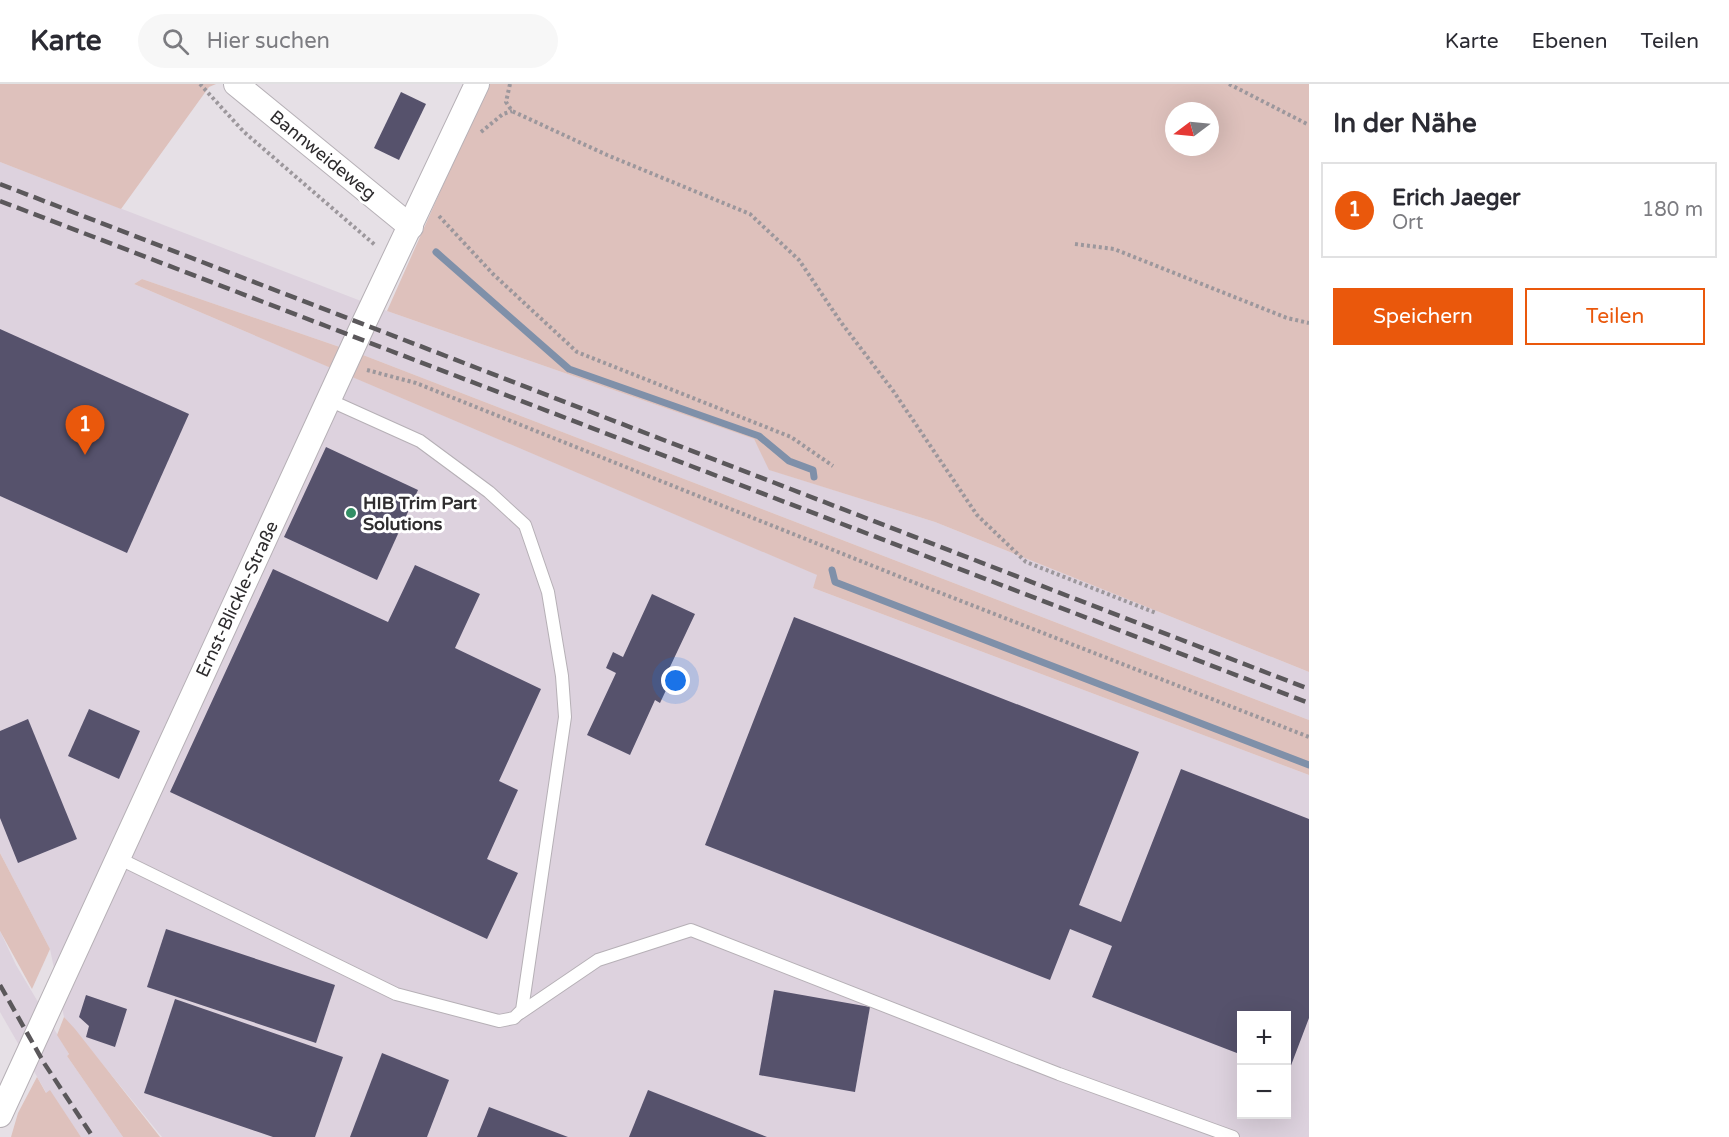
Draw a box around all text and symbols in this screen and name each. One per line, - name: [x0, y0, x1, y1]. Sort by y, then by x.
- search box: [138, 14, 558, 68]
- text: Karte: [30, 24, 102, 58]
- icon: search: [159, 25, 192, 58]
- text: Hier suchen: [207, 28, 330, 54]
- text: Karte: [1445, 29, 1499, 54]
- text: Ebenen: [1532, 29, 1608, 54]
- text: Teilen: [1641, 29, 1699, 54]
- north arrow: [1165, 102, 1219, 156]
- street label: Bannweideweg: [265, 105, 381, 205]
- text: In der Nähe: [1333, 108, 1477, 139]
- text: Erich Jaeger: [1392, 185, 1520, 211]
- text: 1: [1348, 198, 1361, 222]
- text: 180 m: [1642, 198, 1703, 222]
- text: Ort: [1392, 211, 1423, 235]
- button: Speichern: [1333, 288, 1513, 345]
- button: Teilen: [1525, 288, 1705, 345]
- pin: 1: [66, 406, 104, 455]
- place label: HIB Trim Part Solutions: [363, 492, 477, 535]
- marker: HIB Trim Part Solutions: [344, 506, 358, 520]
- street label: Ernst-Blickle-Straße: [191, 517, 283, 681]
- your location: [661, 666, 690, 695]
- map controls: [1237, 1011, 1291, 1119]
- button: +: [1237, 1011, 1291, 1065]
- button: −: [1237, 1065, 1291, 1119]

